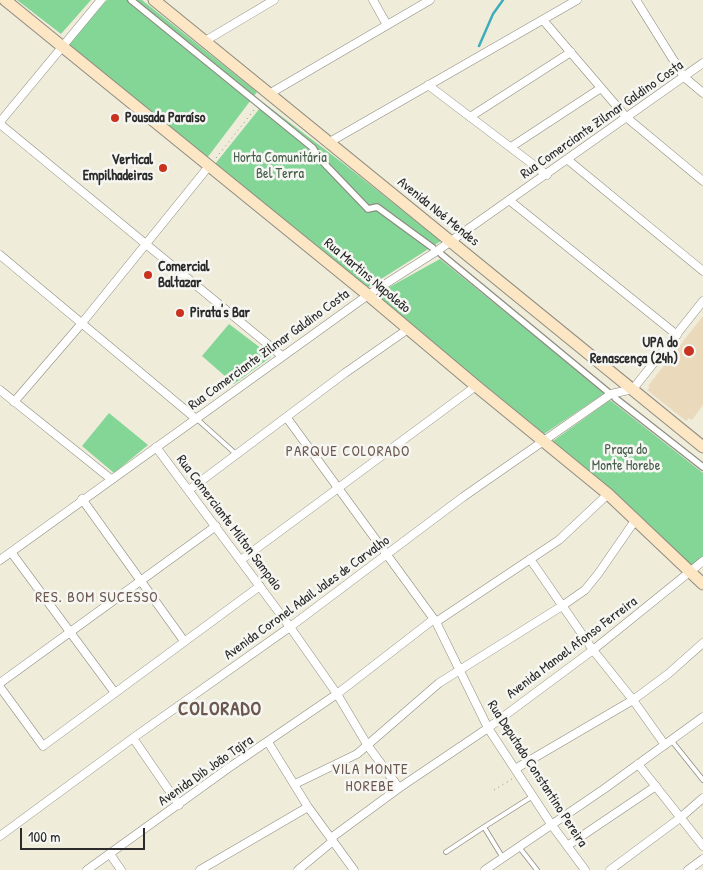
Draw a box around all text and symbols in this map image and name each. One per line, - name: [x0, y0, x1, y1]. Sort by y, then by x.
- street label: Rua Comerciante Zilmar Galdino Costa: [517, 57, 687, 183]
- place label: Pousada Paraíso: [125, 110, 205, 126]
- marker: Pousada Paraíso: [109, 112, 121, 124]
- park label: Horta Comunitária Bel Terra: [233, 150, 327, 182]
- place label: Vertical Empilhadeiras: [83, 152, 153, 184]
- marker: Vertical Empilhadeiras: [157, 162, 169, 174]
- street label: Avenida Noé Mendes: [394, 174, 482, 250]
- street label: Rua Martins Napoleão: [320, 235, 414, 317]
- place label: Comercial Baltazar: [158, 259, 210, 292]
- marker: Comercial Baltazar: [142, 269, 154, 281]
- street label: Rua Comerciante Zilmar Galdino Costa: [185, 286, 353, 414]
- place label: Pirata's Bar: [190, 305, 250, 321]
- marker: Pirata's Bar: [174, 307, 186, 319]
- place label: UPA do Renascença (24h): [590, 335, 678, 368]
- marker: UPA do Renascença (24h): [682, 344, 696, 358]
- park label: Praça do Monte Horebe: [592, 442, 660, 474]
- district label: PARQUE COLORADO: [284, 443, 412, 461]
- street label: Rua Comerciante Milton Sampaio: [173, 452, 285, 594]
- street label: Avenida Coronel Adail Jales de Carvalho: [221, 532, 393, 664]
- district label: RES. BOM SUCESSO: [33, 589, 161, 607]
- street label: Avenida Manoel Afonso Ferreira: [503, 593, 641, 703]
- street label: Rua Deputado Constantino Pereira: [483, 698, 591, 850]
- district label: COLORADO: [177, 699, 263, 721]
- street label: Avenida Dib João Tajra: [155, 732, 257, 810]
- district label: VILA MONTE HOREBE: [330, 761, 410, 796]
- scale bar: [22, 818, 148, 850]
- text: 100 m: [28, 826, 61, 847]

